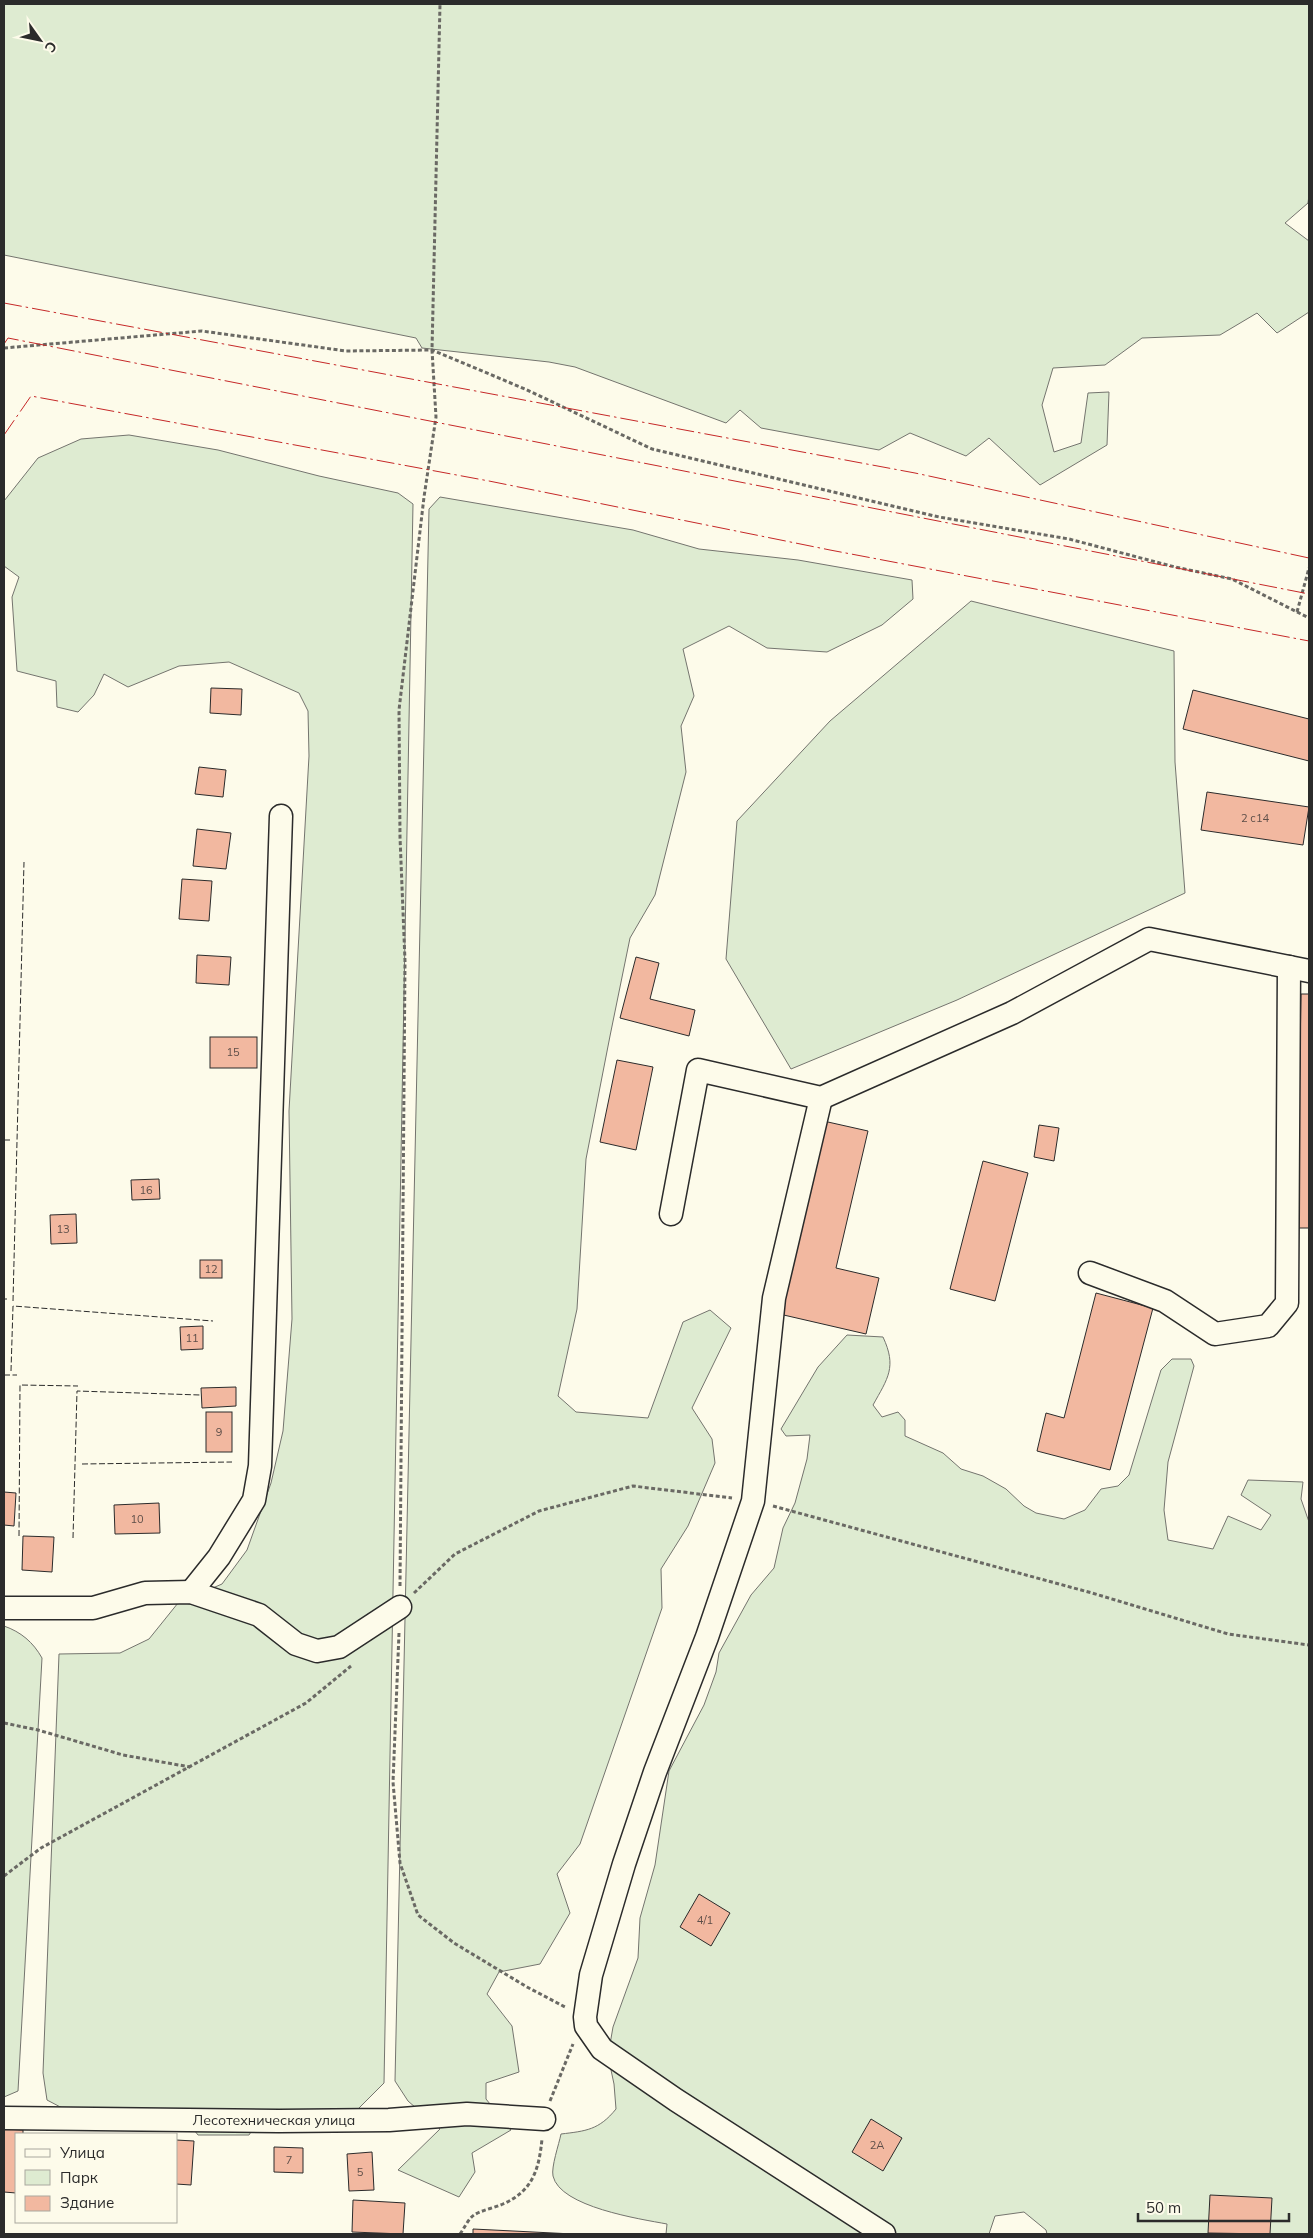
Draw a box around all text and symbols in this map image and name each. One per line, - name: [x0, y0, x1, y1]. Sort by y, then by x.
- north arrow: [15, 15, 65, 65]
- text: С: [41, 38, 61, 56]
- house number: 2 с14: [1241, 811, 1270, 825]
- house number: 15: [226, 1045, 240, 1059]
- house number: 16: [139, 1183, 153, 1197]
- house number: 13: [56, 1222, 70, 1236]
- house number: 12: [204, 1262, 218, 1276]
- house number: 11: [185, 1331, 199, 1345]
- house number: 9: [216, 1425, 222, 1439]
- house number: 10: [130, 1512, 144, 1526]
- house number: 4/1: [697, 1913, 713, 1927]
- street label: Лесотехническая улица: [193, 2111, 355, 2129]
- legend: [15, 2133, 178, 2223]
- house number: 2А: [870, 2138, 884, 2152]
- text: Улица: [59, 2143, 105, 2162]
- house number: 7: [286, 2153, 292, 2167]
- house number: 5: [357, 2165, 364, 2179]
- text: Парк: [60, 2168, 99, 2187]
- scale bar: [1138, 2190, 1289, 2222]
- text: Здание: [60, 2193, 114, 2212]
- text: 50 m: [1146, 2198, 1181, 2217]

